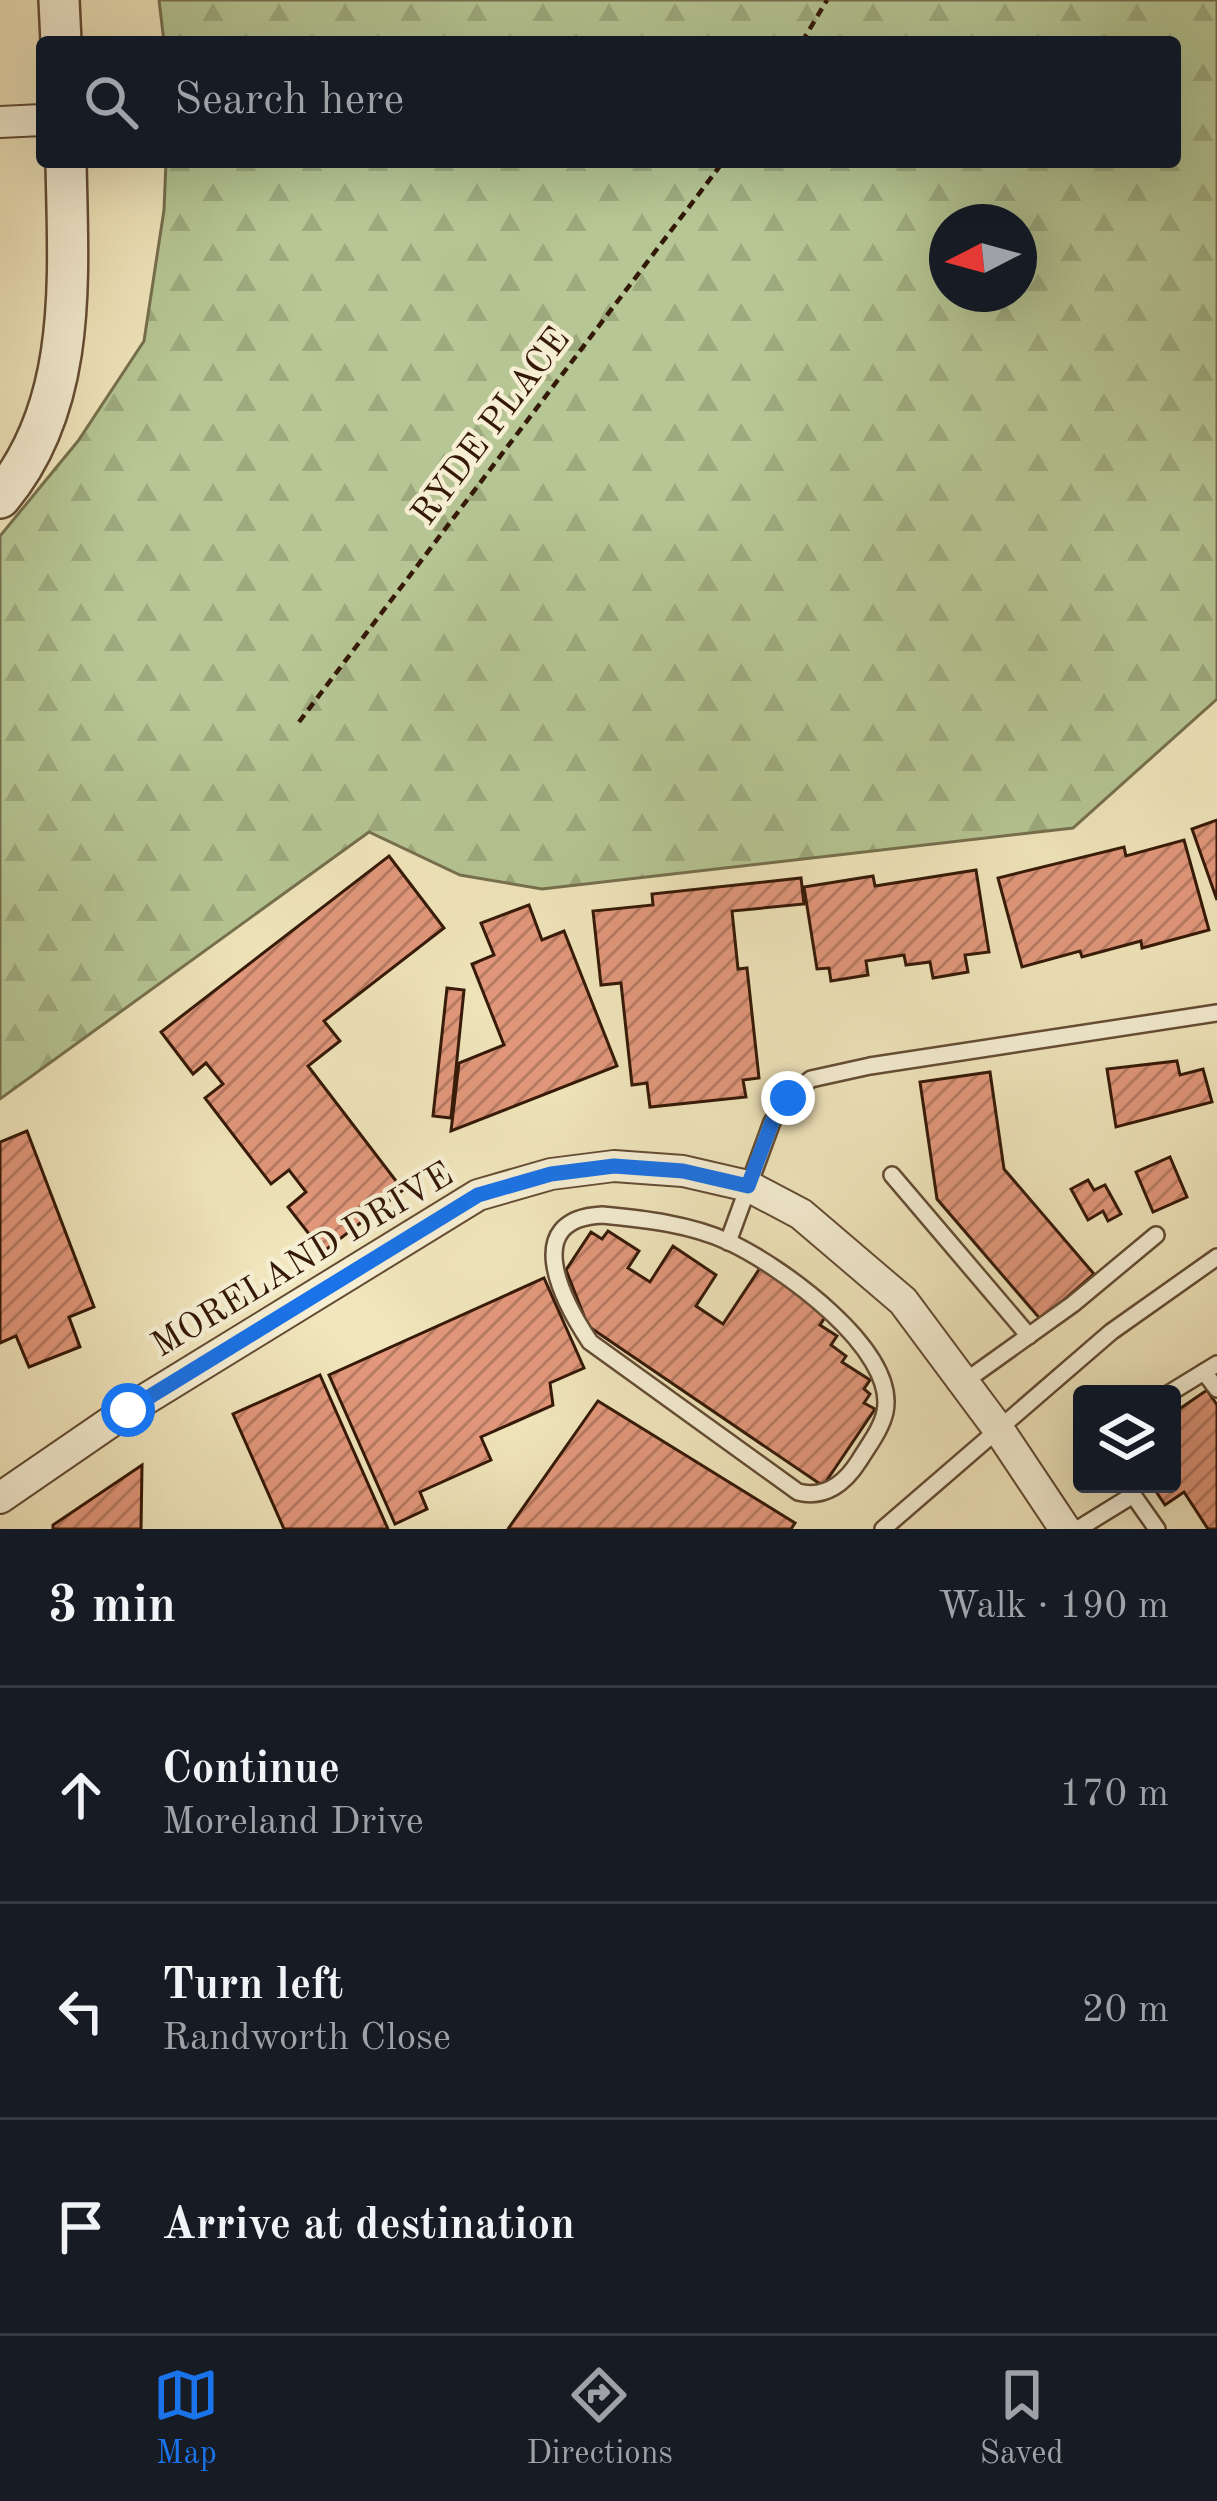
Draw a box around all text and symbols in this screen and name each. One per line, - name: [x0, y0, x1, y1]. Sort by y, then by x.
- search box: [36, 36, 1181, 168]
- icon: search: [78, 69, 144, 135]
- text: Search here: [174, 79, 404, 124]
- north arrow: [929, 204, 1037, 312]
- street label: RYDE PLACE: [407, 322, 578, 533]
- route end: [761, 1071, 815, 1125]
- street label: MORELAND DRIVE: [146, 1157, 460, 1365]
- route start: [101, 1383, 155, 1437]
- map controls: [1073, 1385, 1181, 1493]
- button: layers: [1073, 1385, 1181, 1493]
- text: 3 min: [48, 1582, 176, 1633]
- text: Walk · 190 m: [938, 1587, 1169, 1626]
- text: Continue: [162, 1748, 340, 1793]
- icon: ahead: [48, 1762, 114, 1828]
- text: 170 m: [1059, 1775, 1169, 1814]
- text: Moreland Drive: [162, 1803, 424, 1842]
- text: Turn left: [162, 1964, 343, 2009]
- icon: left: [48, 1978, 114, 2044]
- text: 20 m: [1082, 1991, 1169, 2030]
- text: Randworth Close: [162, 2019, 451, 2058]
- icon: arrive: [48, 2194, 114, 2260]
- text: Arrive at destination: [162, 2204, 575, 2249]
- tab: Map: [153, 2362, 219, 2475]
- tab: Directions: [526, 2362, 673, 2475]
- tab: Saved: [980, 2362, 1064, 2475]

